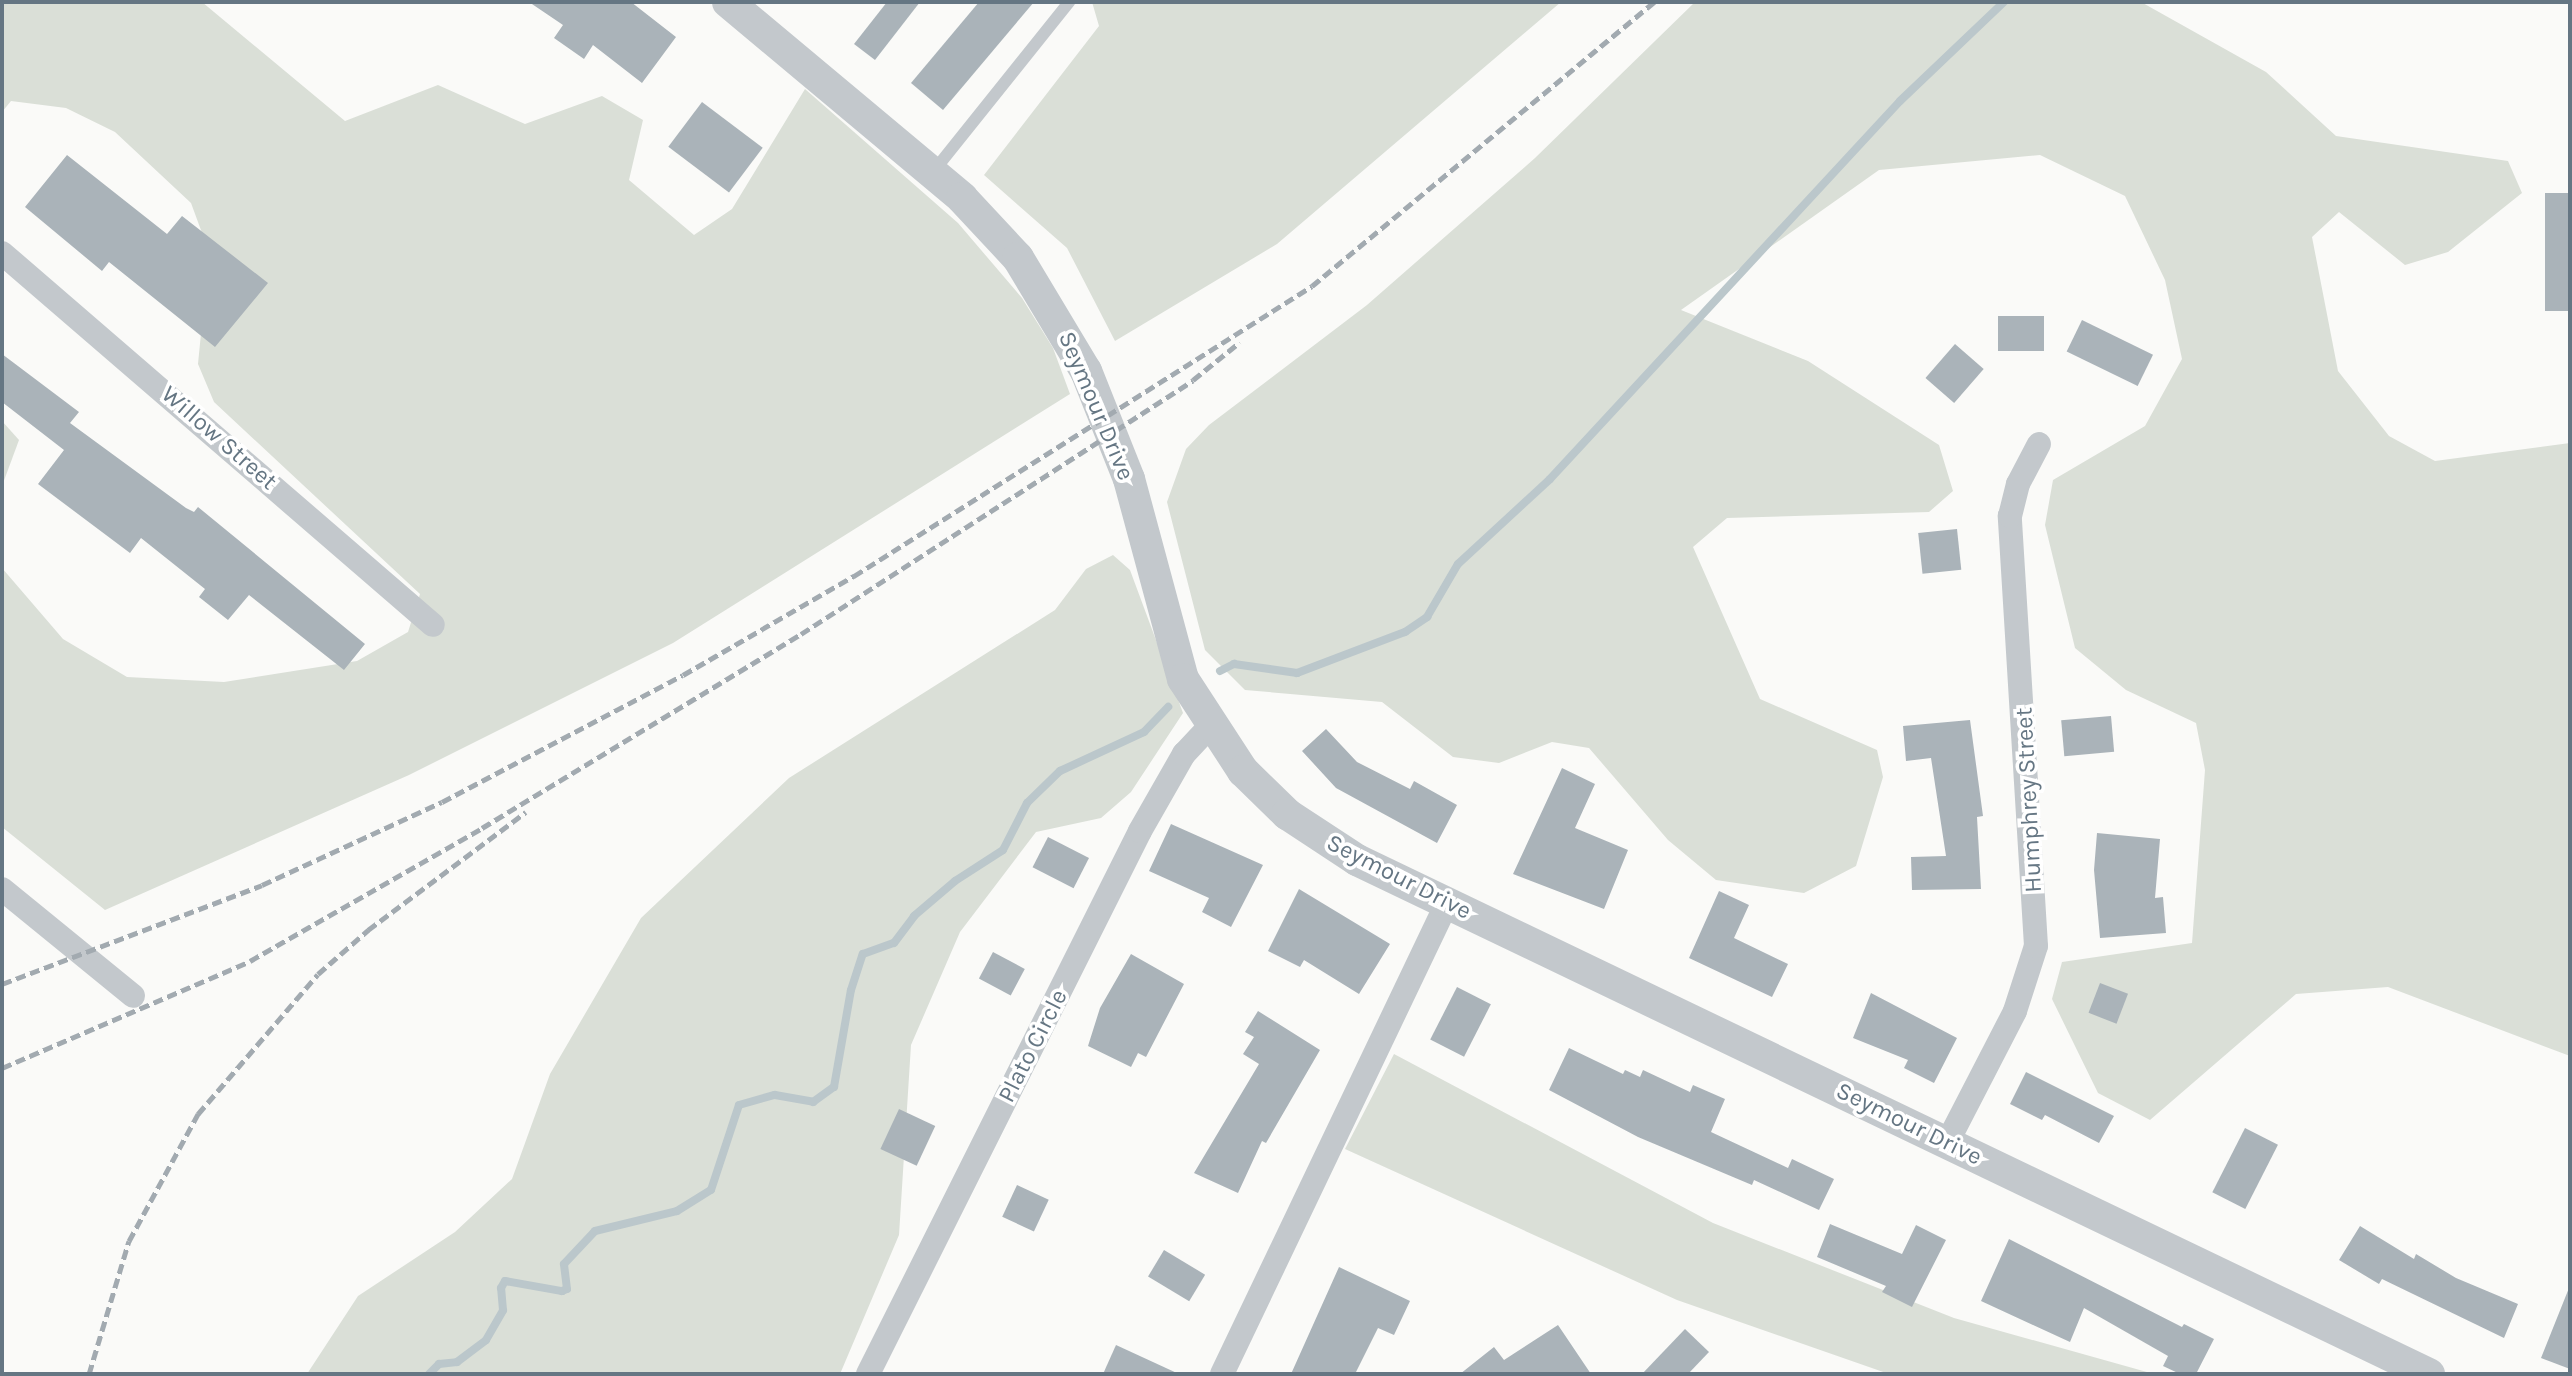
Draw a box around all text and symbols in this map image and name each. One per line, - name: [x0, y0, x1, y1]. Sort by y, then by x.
- street label: Seymour Drive: [1052, 327, 1140, 485]
- street label: Willow Street: [155, 380, 283, 496]
- street label: Humphrey Street: [2010, 707, 2048, 893]
- street label: Seymour Drive: [1322, 828, 1476, 926]
- street label: Plato Circle: [992, 985, 1074, 1107]
- street label: Seymour Drive: [1831, 1076, 1987, 1172]

